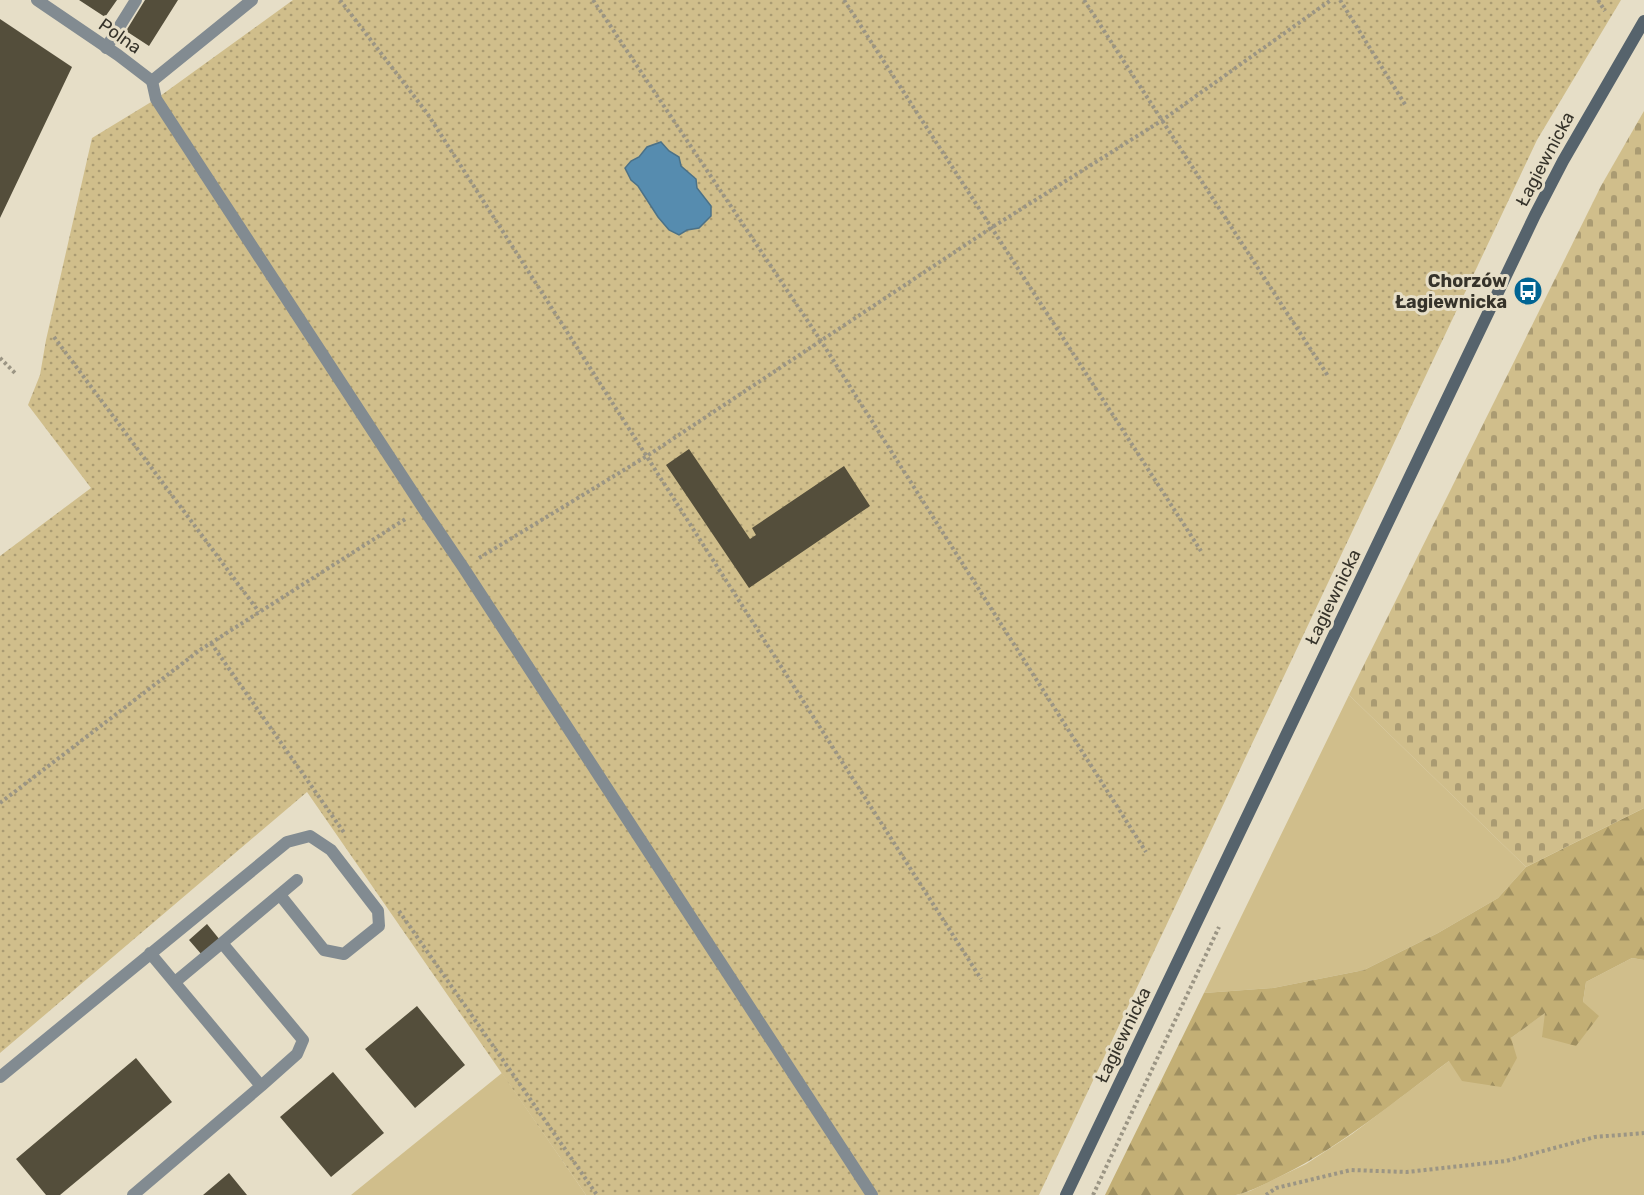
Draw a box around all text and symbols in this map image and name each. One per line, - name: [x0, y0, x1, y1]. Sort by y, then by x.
- street label: Polna: [94, 14, 146, 58]
- street label: Łagiewnicka: [1511, 108, 1579, 210]
- place label: Chorzów Łagiewnicka: [1395, 270, 1507, 313]
- bus stop icon: Chorzów Łagiewnicka: [1512, 275, 1544, 307]
- street label: Łagiewnicka: [1300, 546, 1366, 648]
- street label: Łagiewnicka: [1090, 984, 1156, 1086]

